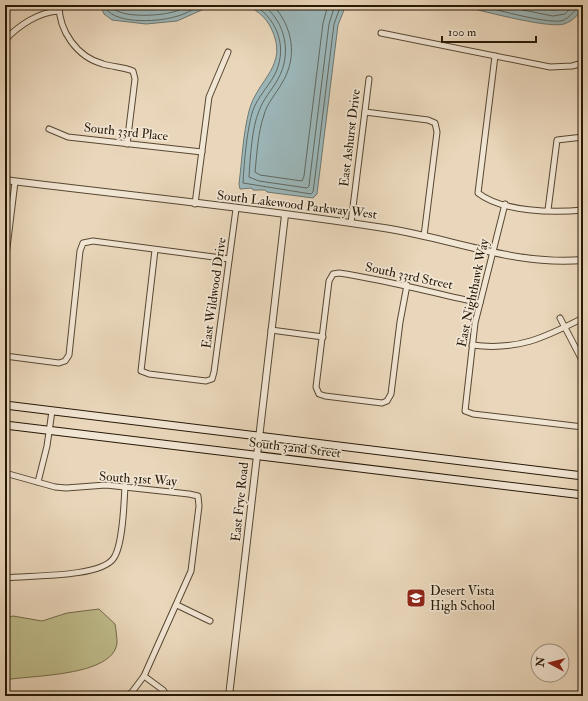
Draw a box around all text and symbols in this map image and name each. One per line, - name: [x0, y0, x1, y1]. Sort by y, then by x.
- scale bar: [442, 18, 536, 44]
- text: 100 m: [448, 25, 477, 40]
- street label: East Ashurst Drive: [336, 88, 364, 188]
- street label: South 33rd Place: [83, 120, 170, 144]
- street label: South Lakewood Parkway West: [216, 187, 378, 224]
- street label: East Wildwood Drive: [198, 236, 230, 349]
- street label: East Nighthawk Way: [454, 237, 493, 349]
- street label: South 33rd Street: [364, 259, 454, 293]
- street label: South 32nd Street: [248, 434, 342, 462]
- street label: East Frye Road: [228, 461, 253, 543]
- street label: South 31st Way: [98, 468, 178, 491]
- place label: Desert Vista High School: [430, 583, 496, 614]
- school or university icon: Desert Vista High School: [405, 587, 427, 609]
- north arrow: [530, 643, 570, 683]
- text: N: [533, 655, 548, 669]

